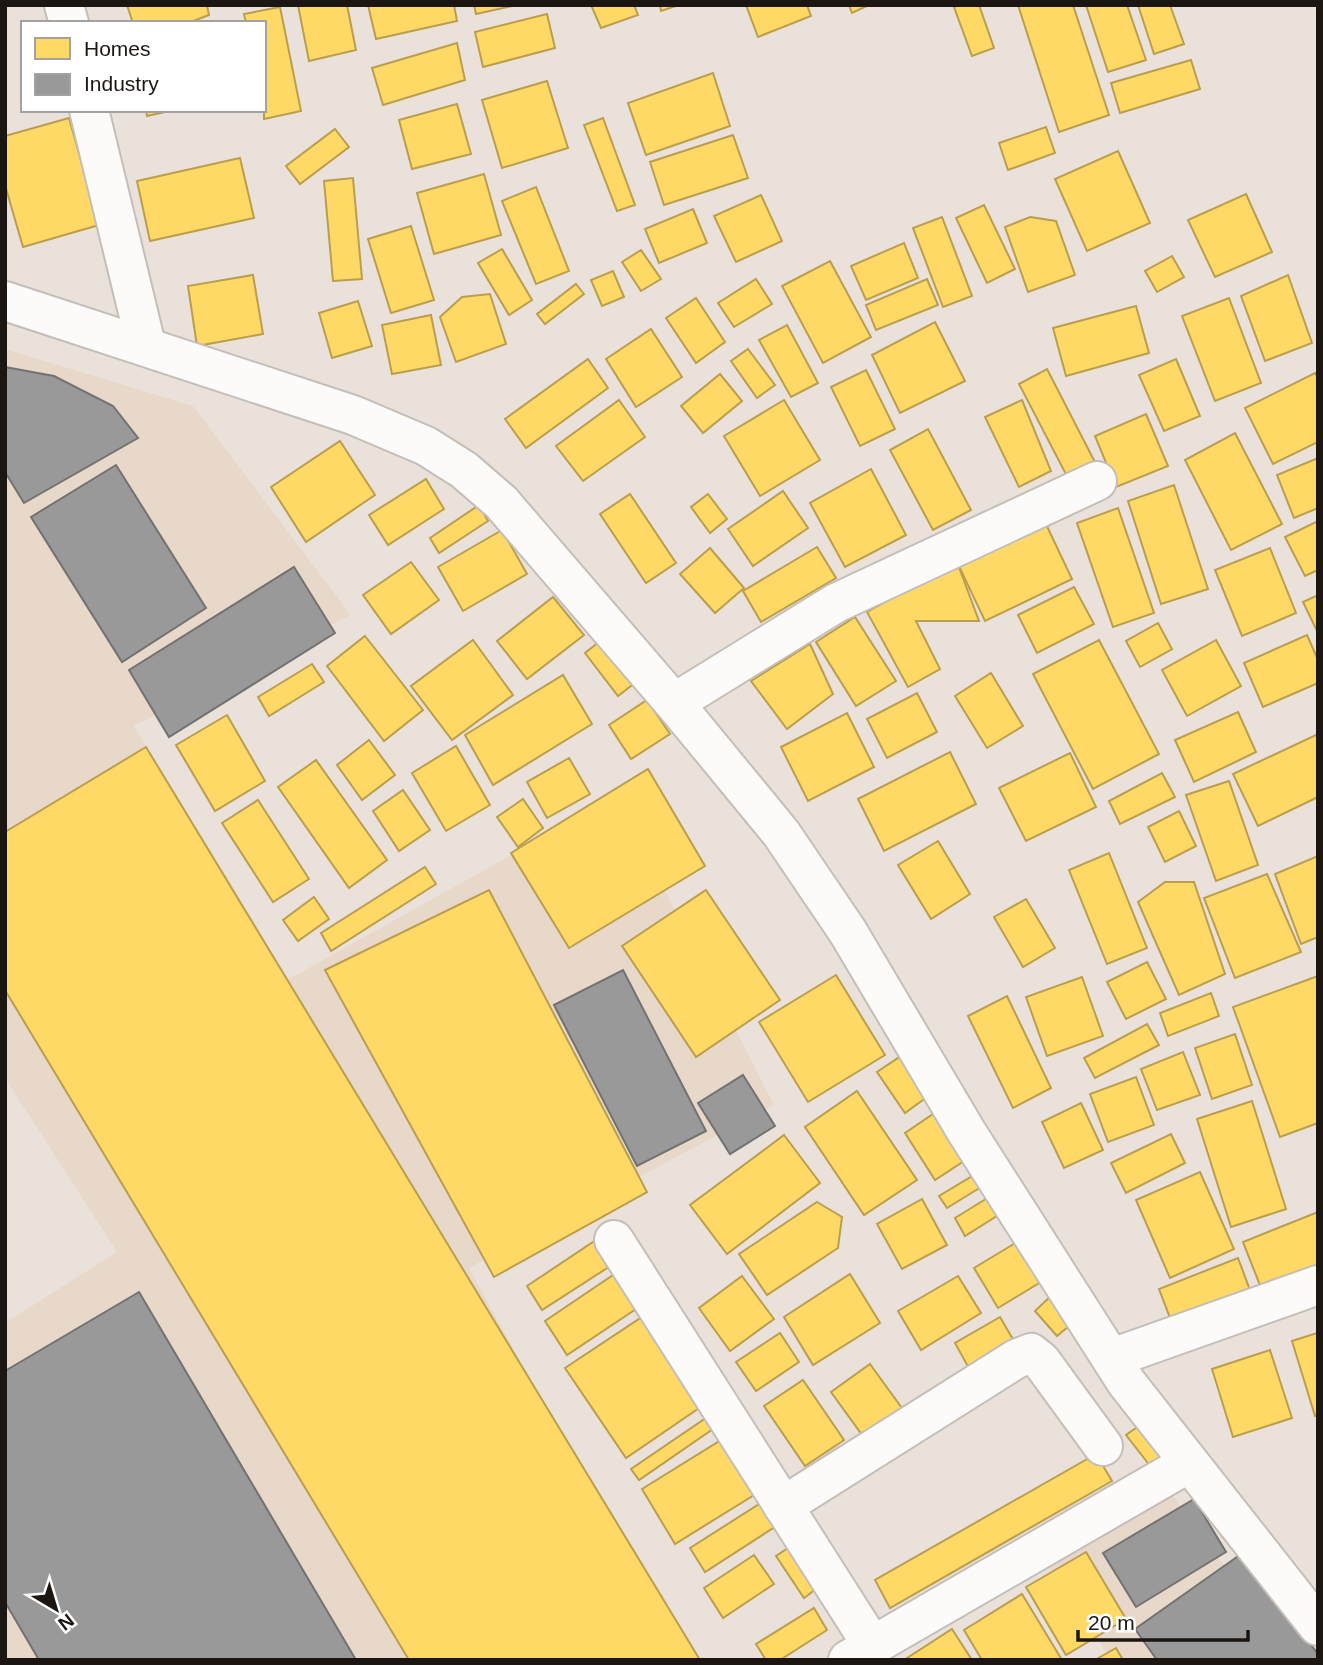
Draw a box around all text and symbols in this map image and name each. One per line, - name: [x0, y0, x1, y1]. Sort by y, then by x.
- legend: [21, 21, 266, 112]
- text: Homes: [84, 37, 151, 60]
- text: Industry: [84, 72, 159, 95]
- north arrow: [21, 1574, 91, 1644]
- scale bar: [1078, 1598, 1248, 1642]
- text: N: [54, 1610, 78, 1635]
- text: 20 m: [1088, 1611, 1135, 1634]

